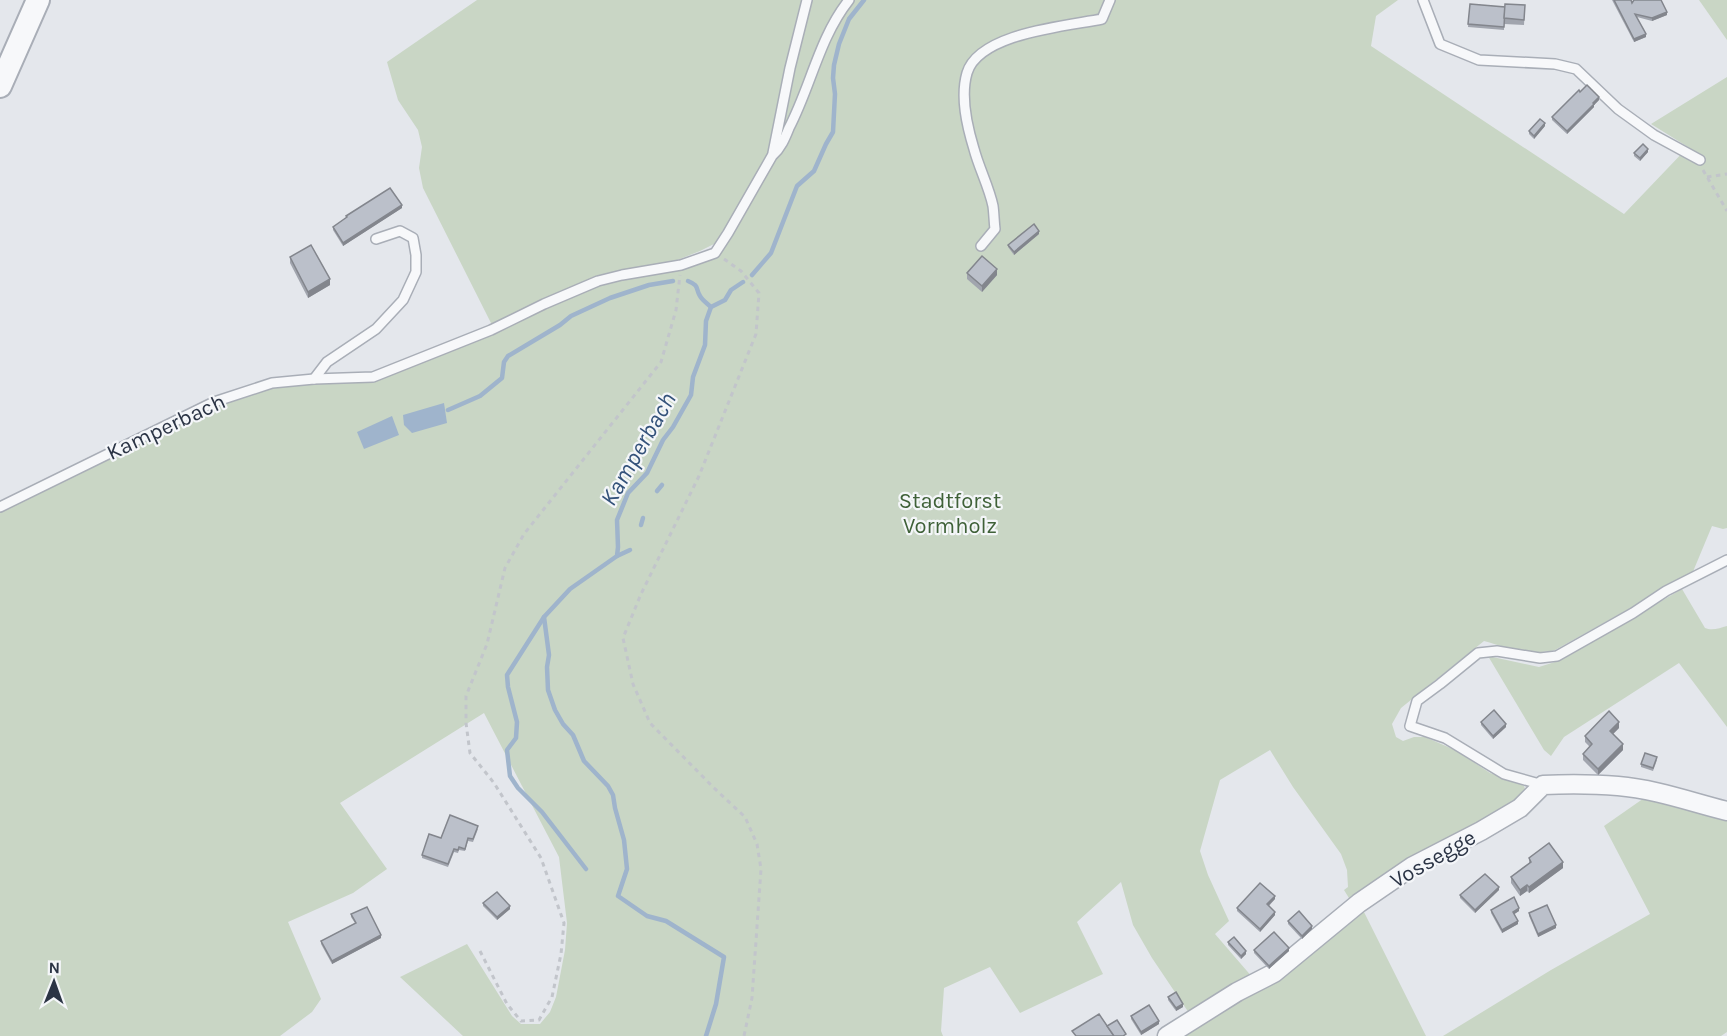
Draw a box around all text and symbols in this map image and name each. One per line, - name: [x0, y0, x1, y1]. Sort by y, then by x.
- water label: Kamperbach: [594, 387, 682, 511]
- street label: Kamperbach: [103, 388, 229, 466]
- park label: Stadtforst Vormholz: [899, 488, 1001, 539]
- street label: Vossegge: [1386, 824, 1480, 894]
- north arrow: [24, 952, 84, 1012]
- text: N: [48, 958, 60, 977]

